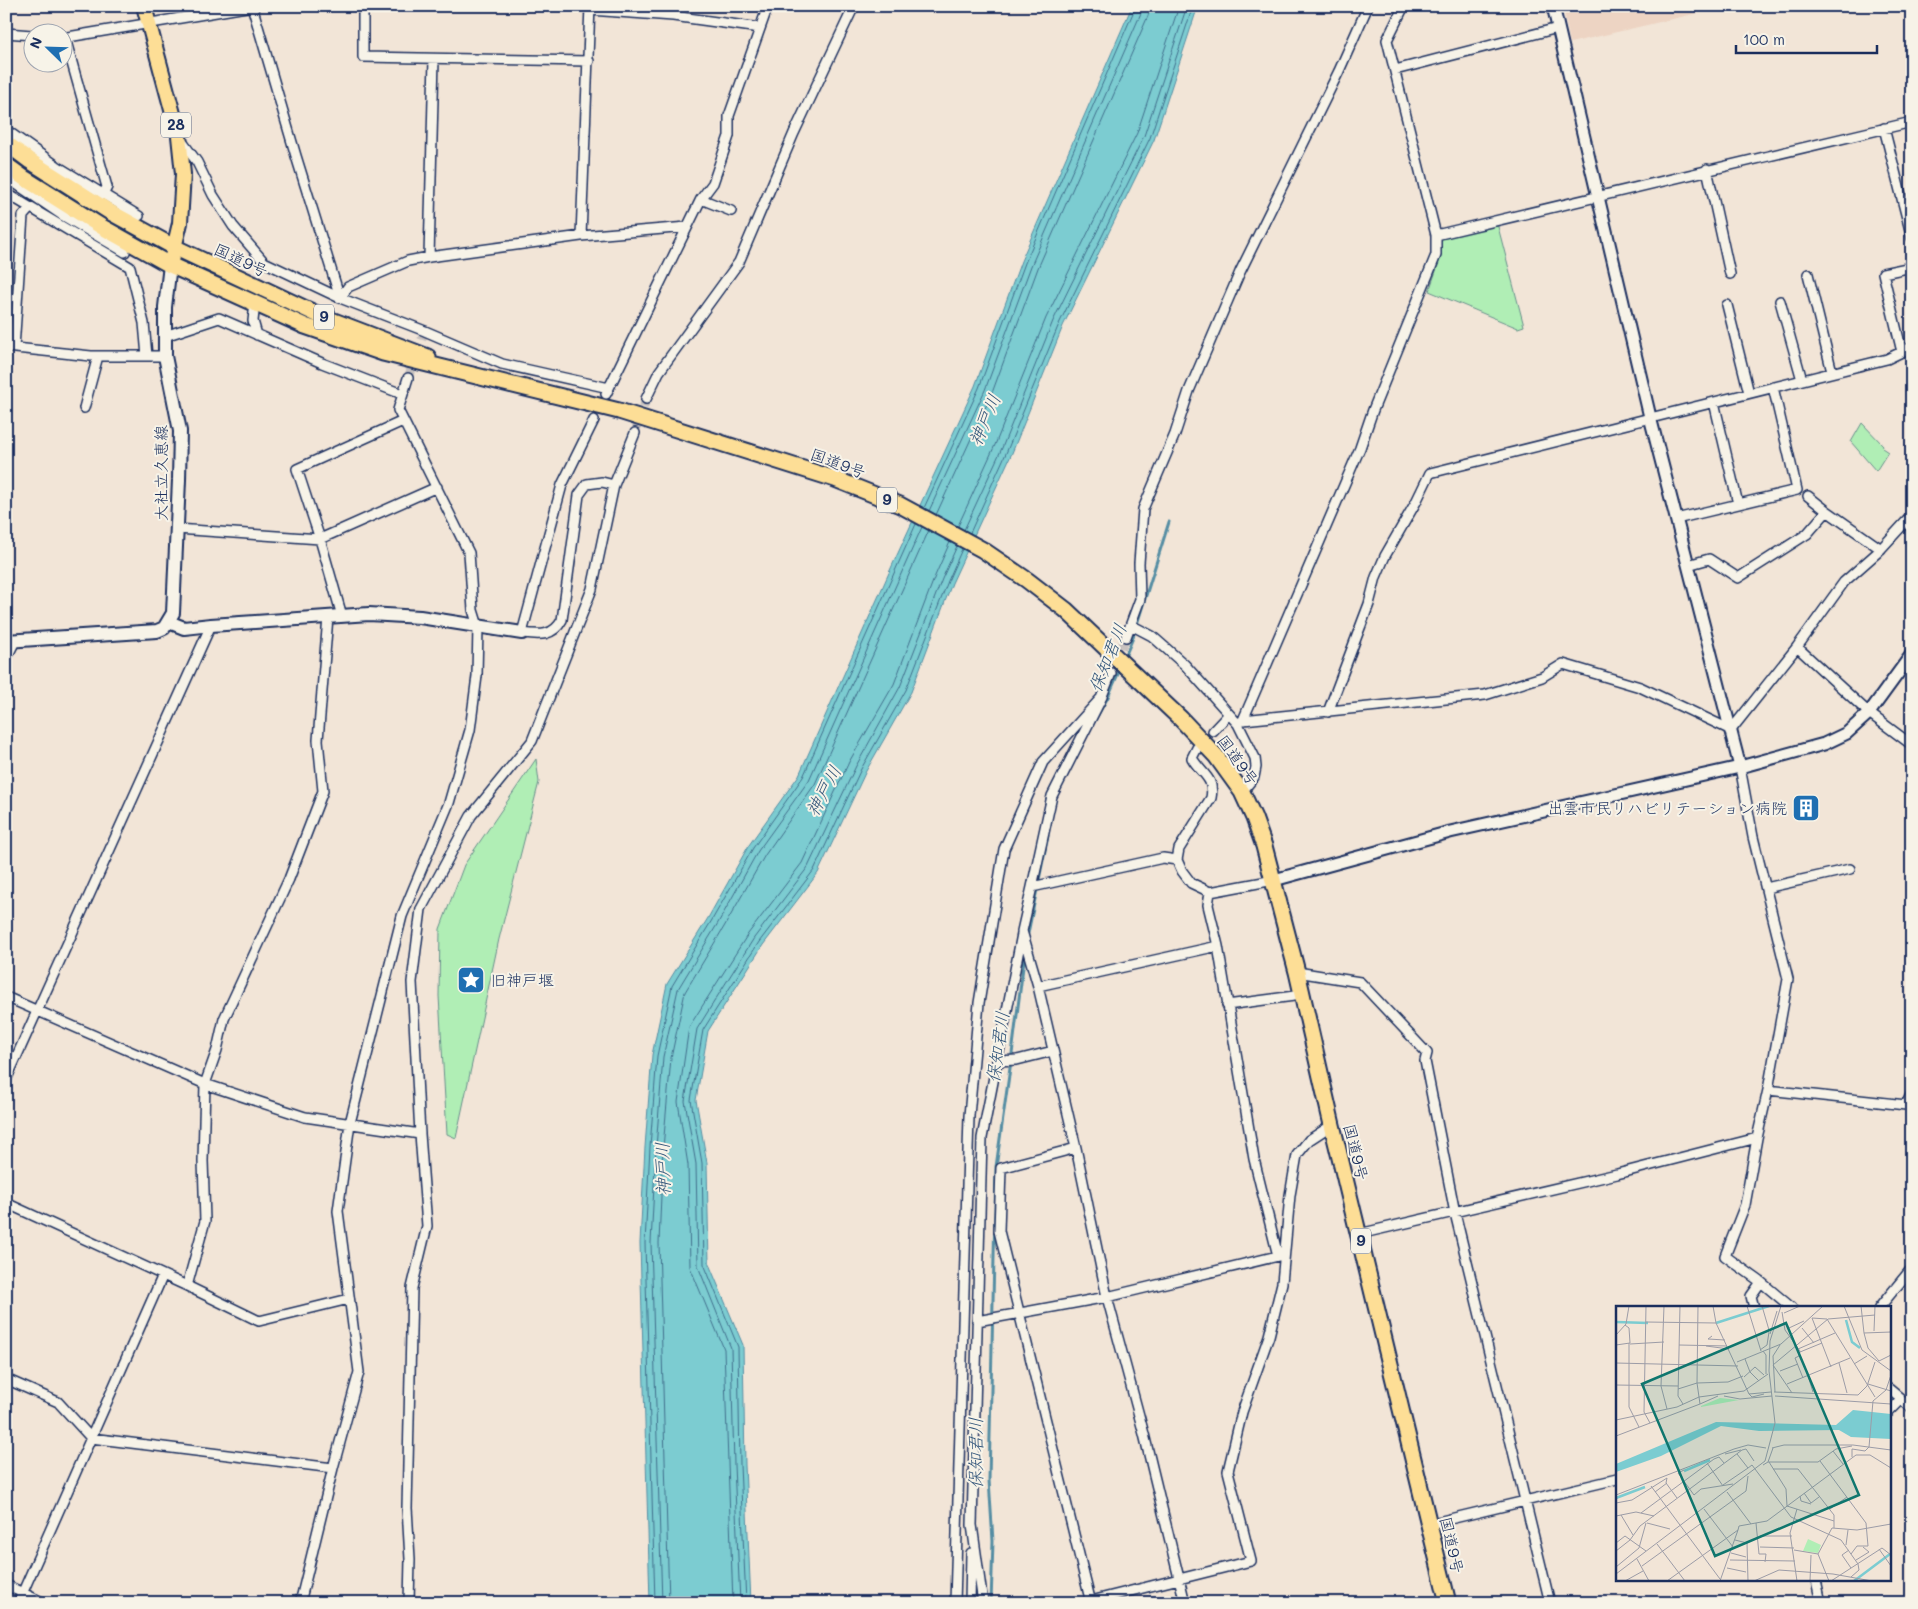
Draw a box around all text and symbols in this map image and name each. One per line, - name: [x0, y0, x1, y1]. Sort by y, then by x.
- north arrow: [22, 22, 72, 72]
- scale bar: [1736, 22, 1877, 54]
- text: 100 m: [1743, 29, 1785, 49]
- text: N: [25, 34, 46, 51]
- road number: 28: [161, 112, 191, 138]
- street label: 国道9号: [211, 238, 272, 281]
- road number: 9: [314, 304, 334, 330]
- water label: 神戸川: [962, 390, 1006, 449]
- street label: 大社立久恵線: [150, 425, 171, 521]
- street label: 国道9号: [808, 443, 869, 482]
- road number: 9: [877, 488, 897, 512]
- water label: 保知君川: [1082, 620, 1132, 695]
- street label: 国道9号: [1213, 730, 1264, 789]
- water label: 神戸川: [800, 761, 846, 820]
- building icon: 出雲市民リハビリテーション病院: [1791, 793, 1821, 823]
- place label: 出雲市民リハビリテーション病院: [1547, 797, 1787, 818]
- place icon: 旧神戸堰: [456, 965, 486, 995]
- place label: 旧神戸堰: [490, 969, 554, 990]
- water label: 保知君川: [980, 1010, 1014, 1084]
- street label: 国道9号: [1339, 1121, 1374, 1182]
- water label: 神戸川: [650, 1142, 674, 1196]
- road number: 9: [1351, 1228, 1371, 1254]
- inset map: [1616, 1306, 1890, 1582]
- water label: 保知君川: [963, 1417, 987, 1489]
- street label: 国道9号: [1436, 1515, 1469, 1575]

